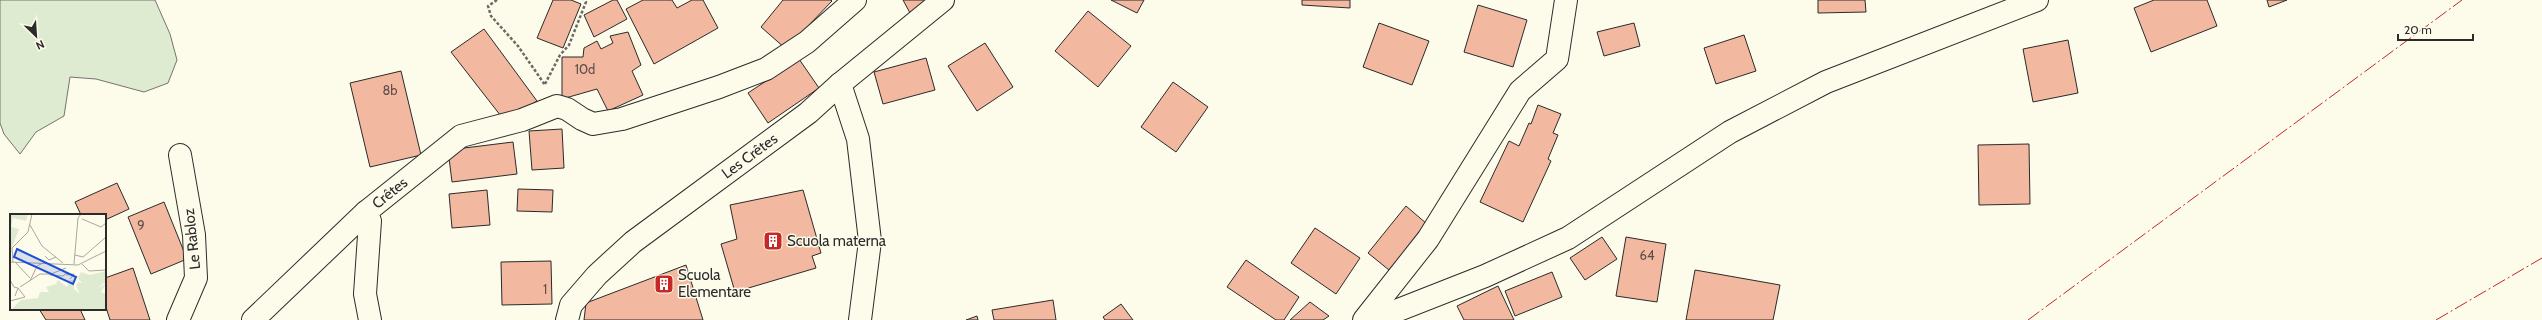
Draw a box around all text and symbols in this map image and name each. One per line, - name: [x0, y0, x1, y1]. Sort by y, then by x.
- north arrow: [16, 16, 56, 56]
- scale bar: [2398, 16, 2473, 42]
- text: 20 m: [2404, 22, 2432, 37]
- text: N: [34, 37, 47, 53]
- house number: 10d: [575, 61, 595, 77]
- house number: 8b: [382, 82, 398, 98]
- street label: Les Crêtes: [718, 129, 781, 183]
- street label: Crêtes: [368, 173, 411, 213]
- street label: Le Rabloz: [180, 207, 204, 271]
- inset map: [10, 214, 106, 310]
- house number: 9: [137, 217, 145, 233]
- building icon: Scuola materna: [762, 230, 784, 252]
- place label: Scuola materna: [787, 232, 887, 250]
- house number: 64: [1640, 247, 1655, 263]
- place label: Scuola Elementare: [678, 266, 751, 301]
- building icon: Scuola Elementare: [653, 273, 675, 295]
- house number: 1: [543, 281, 547, 297]

